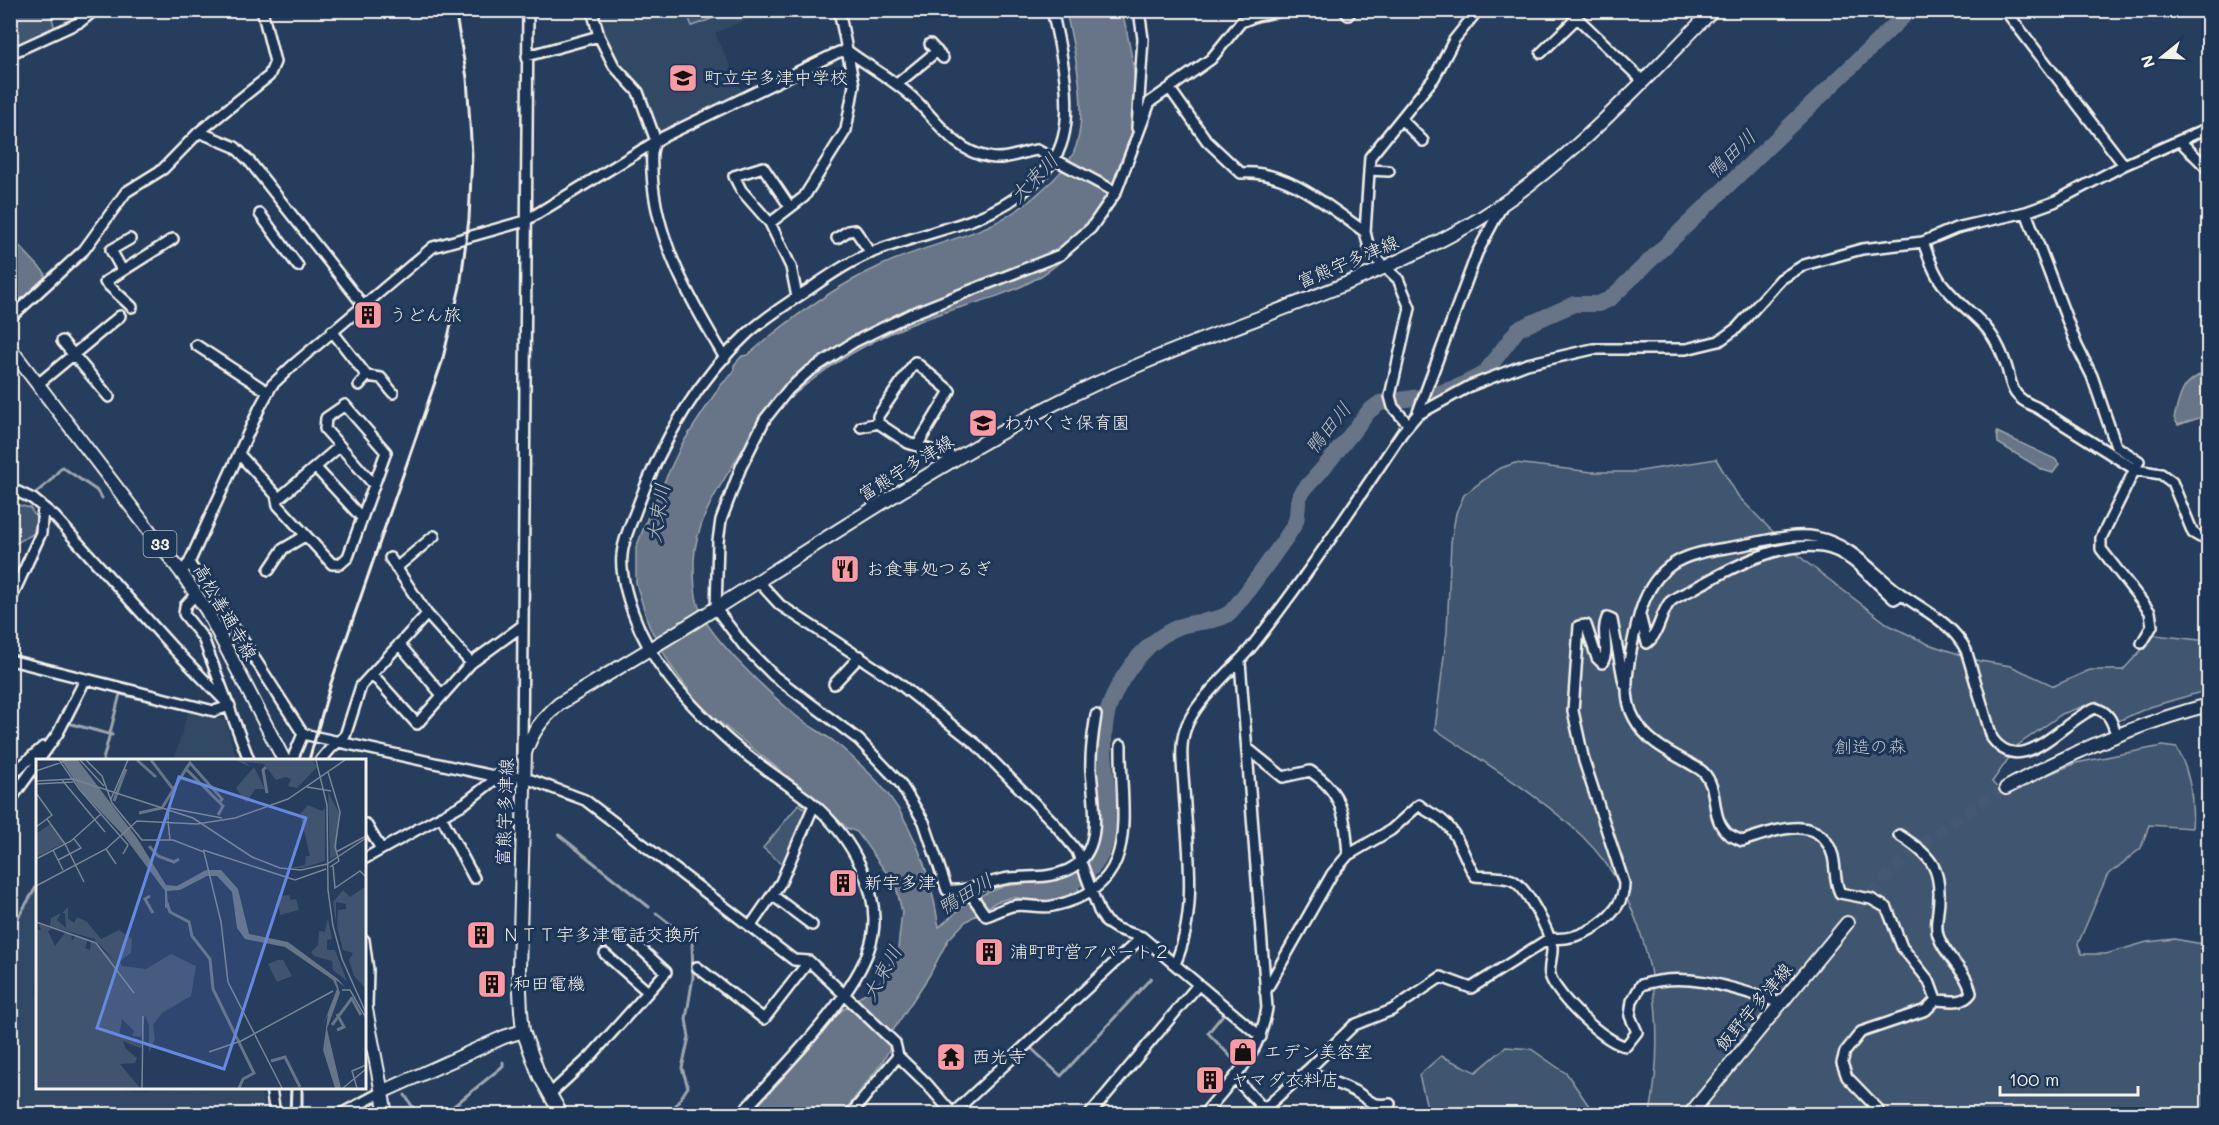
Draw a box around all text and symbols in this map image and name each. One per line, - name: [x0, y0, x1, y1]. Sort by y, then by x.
- north arrow: [2132, 27, 2192, 87]
- text: N: [2135, 53, 2159, 71]
- school or university icon: 町立宇多津中学校: [667, 62, 699, 94]
- place label: 町立宇多津中学校: [704, 65, 848, 89]
- water label: 鴨田川: [1700, 123, 1761, 183]
- water label: 大束川: [1003, 147, 1063, 208]
- street label: 富熊宇多津線: [1293, 229, 1402, 293]
- building icon: うどん旅: [352, 299, 384, 331]
- place label: うどん旅: [389, 302, 461, 326]
- water label: 鴨田川: [1298, 396, 1356, 459]
- school or university icon: わかくさ保育園: [967, 407, 999, 439]
- place label: わかくさ保育園: [1004, 410, 1130, 434]
- street label: 富熊宇多津線: [853, 428, 958, 506]
- water label: 大束川: [639, 481, 675, 545]
- road number: 33: [144, 531, 176, 557]
- restaurant icon: お食事処つるぎ: [829, 553, 861, 585]
- place label: お食事処つるぎ: [866, 556, 992, 580]
- street label: 高松善通寺線: [188, 559, 263, 664]
- park label: 創造の森: [1834, 734, 1906, 758]
- street label: 富熊宇多津線: [490, 758, 518, 866]
- inset map: [36, 759, 366, 1089]
- building icon: 新宇多津: [827, 867, 859, 899]
- water label: 鴨田川: [932, 867, 997, 920]
- place label: 新宇多津: [864, 870, 936, 894]
- building icon: ＮＴＴ宇多津電話交換所: [465, 919, 497, 951]
- place label: ＮＴＴ宇多津電話交換所: [502, 922, 700, 946]
- building icon: 浦町町営アパート２: [973, 936, 1005, 968]
- place label: 浦町町営アパート２: [1010, 939, 1171, 963]
- water label: 大束川: [855, 940, 907, 1005]
- street label: 飯野宇多津線: [1709, 957, 1797, 1055]
- building icon: 和田電機: [476, 968, 508, 1000]
- place label: 和田電機: [513, 971, 585, 995]
- shop icon: エデン美容室: [1227, 1036, 1259, 1068]
- place label: エデン美容室: [1264, 1039, 1373, 1063]
- temple icon: 西光寺: [935, 1041, 967, 1073]
- place label: 西光寺: [972, 1044, 1026, 1068]
- scale bar: [2000, 1059, 2138, 1097]
- building icon: ヤマダ衣料店: [1194, 1064, 1226, 1096]
- place label: ヤマダ衣料店: [1231, 1067, 1339, 1091]
- text: 100 m: [2009, 1067, 2059, 1091]

